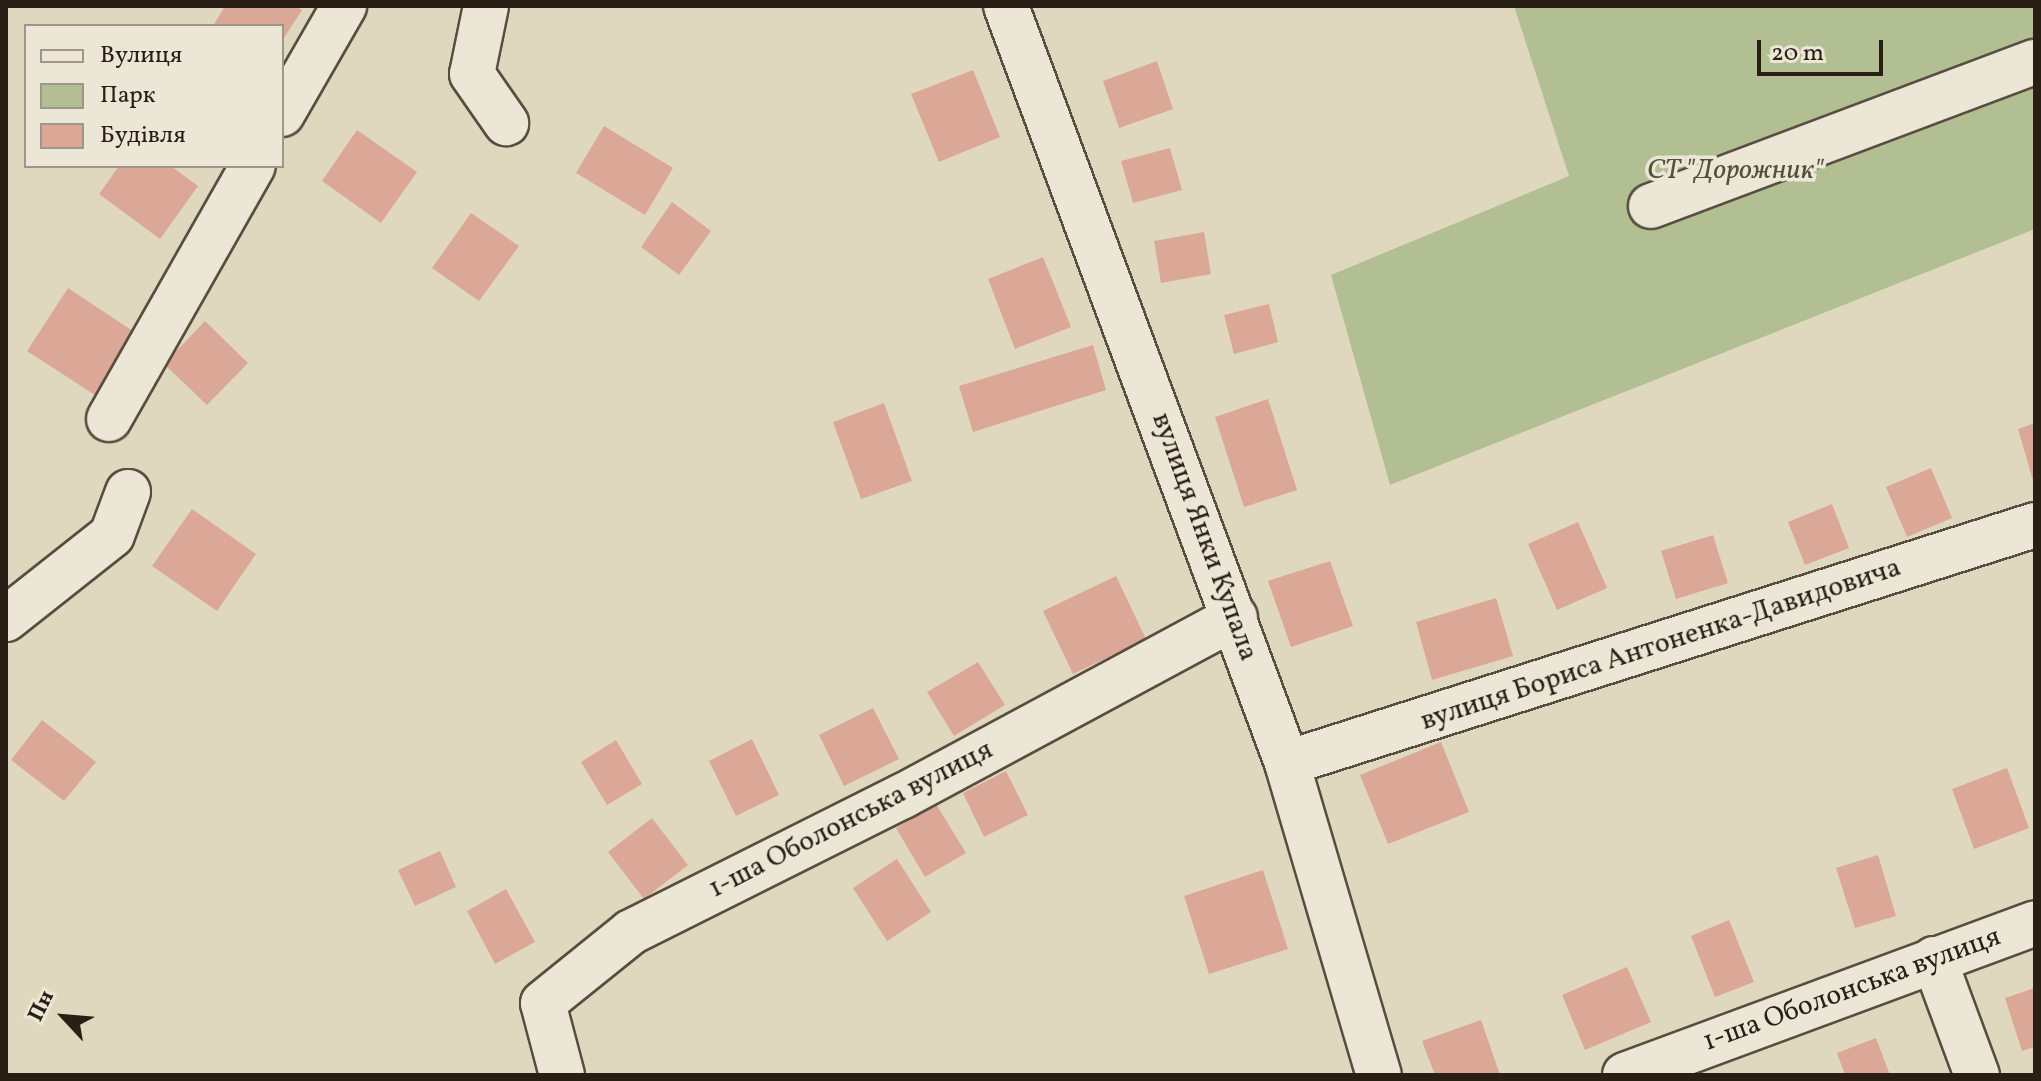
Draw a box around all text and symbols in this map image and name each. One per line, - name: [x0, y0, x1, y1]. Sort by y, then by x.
- legend: [24, 24, 284, 168]
- scale bar: [1761, 24, 1887, 74]
- text: 20 m: [1771, 37, 1824, 71]
- text: Вулиця: [100, 39, 182, 73]
- text: Парк: [100, 79, 156, 113]
- text: Будівля: [100, 119, 186, 153]
- park label: СТ "Дорожник": [1647, 154, 1823, 188]
- street label: вулиця Янки Купала: [1143, 408, 1265, 666]
- street label: вулиця Бориса Антоненка-Давидовича: [1417, 551, 1905, 739]
- street label: 1-ша Оболонська вулиця: [703, 734, 999, 906]
- street label: 1-ша Оболонська вулиця: [1699, 920, 2005, 1060]
- north arrow: [24, 977, 104, 1057]
- text: Пн: [21, 985, 63, 1027]

